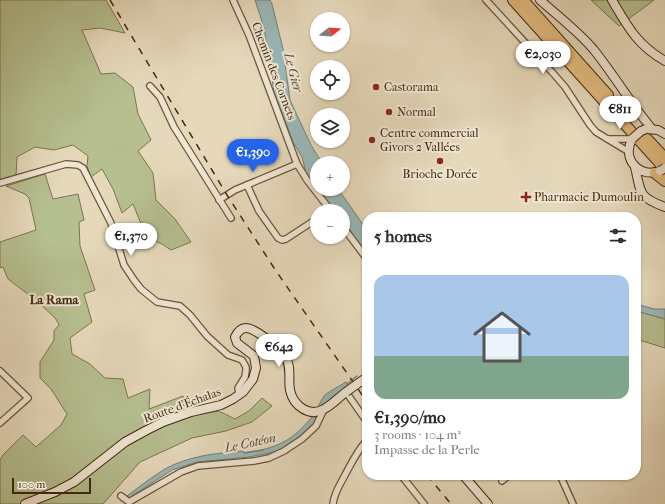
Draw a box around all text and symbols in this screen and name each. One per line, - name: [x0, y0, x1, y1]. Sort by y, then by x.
- north arrow: [310, 12, 350, 52]
- map controls: [310, 12, 350, 244]
- street label: Chemin des Cornets: [249, 20, 299, 123]
- pin: €2,030: [510, 41, 576, 75]
- text: €2,030: [525, 46, 561, 61]
- water label: Le Gier: [281, 50, 306, 95]
- button: locate: [310, 60, 350, 100]
- place label: Castorama: [384, 80, 439, 94]
- marker: Castorama: [371, 82, 381, 92]
- pin: €811: [596, 96, 644, 130]
- text: €811: [608, 101, 632, 116]
- place label: Normal: [397, 105, 437, 119]
- marker: Normal: [384, 107, 394, 117]
- button: layers: [310, 108, 350, 148]
- place label: Centre commercial Givors 2 Vallées: [380, 126, 479, 154]
- marker: Centre commercial Givors 2 Vallées: [367, 135, 377, 145]
- pin: €1,390: [220, 139, 286, 173]
- text: €1,390: [236, 144, 270, 159]
- button: +: [310, 156, 350, 196]
- marker: Brioche Dorée: [435, 156, 445, 166]
- place label: Brioche Dorée: [403, 167, 478, 181]
- place label: Pharmacie Dumoulin: [534, 190, 644, 204]
- marker: Pharmacie Dumoulin: [521, 192, 531, 202]
- button: −: [310, 204, 350, 244]
- pin: €1,370: [98, 223, 164, 257]
- icon: filters: [607, 225, 629, 247]
- text: 5 homes: [374, 226, 432, 246]
- text: €1,370: [114, 228, 148, 243]
- district label: La Rama: [29, 292, 80, 307]
- icon: home: [466, 301, 538, 373]
- pin: €642: [255, 334, 303, 368]
- text: €642: [264, 339, 294, 354]
- street label: Route d'Échalas: [141, 383, 223, 425]
- text: €1,390/mo: [374, 407, 446, 427]
- text: 3 rooms · 104 m²: [374, 427, 461, 442]
- water label: Le Cotéon: [222, 430, 277, 455]
- text: Impasse de la Perle: [374, 442, 480, 457]
- scale bar: [12, 476, 91, 495]
- text: 100 m: [18, 478, 46, 491]

